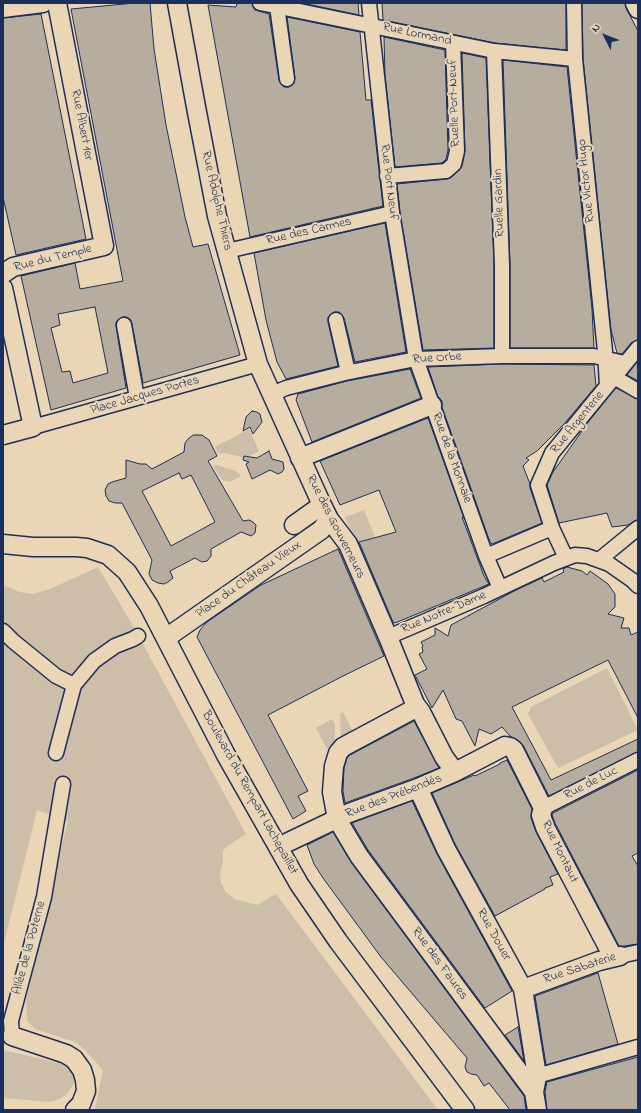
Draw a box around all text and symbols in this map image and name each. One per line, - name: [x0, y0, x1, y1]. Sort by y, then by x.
- north arrow: [585, 16, 625, 56]
- street label: Rue Lormand: [381, 20, 453, 50]
- text: N: [588, 20, 605, 36]
- street label: Ruelle Port-Neuf: [446, 58, 464, 148]
- street label: Rue Albert 1er: [66, 88, 96, 162]
- street label: Rue Victor Hugo: [575, 138, 599, 224]
- street label: Rue Port Neuf: [376, 143, 400, 221]
- street label: Rue Adolphe Thiers: [197, 150, 235, 252]
- street label: Ruelle Gardin: [491, 168, 509, 238]
- street label: Rue des Carmes: [265, 215, 353, 249]
- street label: Rue du Temple: [12, 242, 94, 276]
- street label: Rue Orbe: [412, 350, 462, 368]
- street label: Place Jacques Portes: [89, 373, 201, 419]
- street label: Rue Argenterie: [548, 388, 608, 458]
- street label: Rue de la Monnaie: [427, 411, 475, 505]
- street label: Rue des Gouverneurs: [302, 472, 368, 582]
- street label: Place du Château Vieux: [193, 538, 305, 622]
- street label: Rue Notre-Dame: [399, 588, 489, 638]
- street label: Boulevard du Rempart Lachepaillet: [197, 708, 301, 878]
- street label: Rue de Luc: [562, 764, 620, 804]
- street label: Rue des Prébendés: [344, 771, 444, 823]
- street label: Rue Montaut: [537, 818, 581, 886]
- street label: Allée de la Poterne: [10, 900, 50, 996]
- street label: Rue Douer: [472, 906, 514, 964]
- street label: Rue des Faures: [407, 925, 471, 1003]
- street label: Rue Sabaterie: [542, 950, 618, 988]

